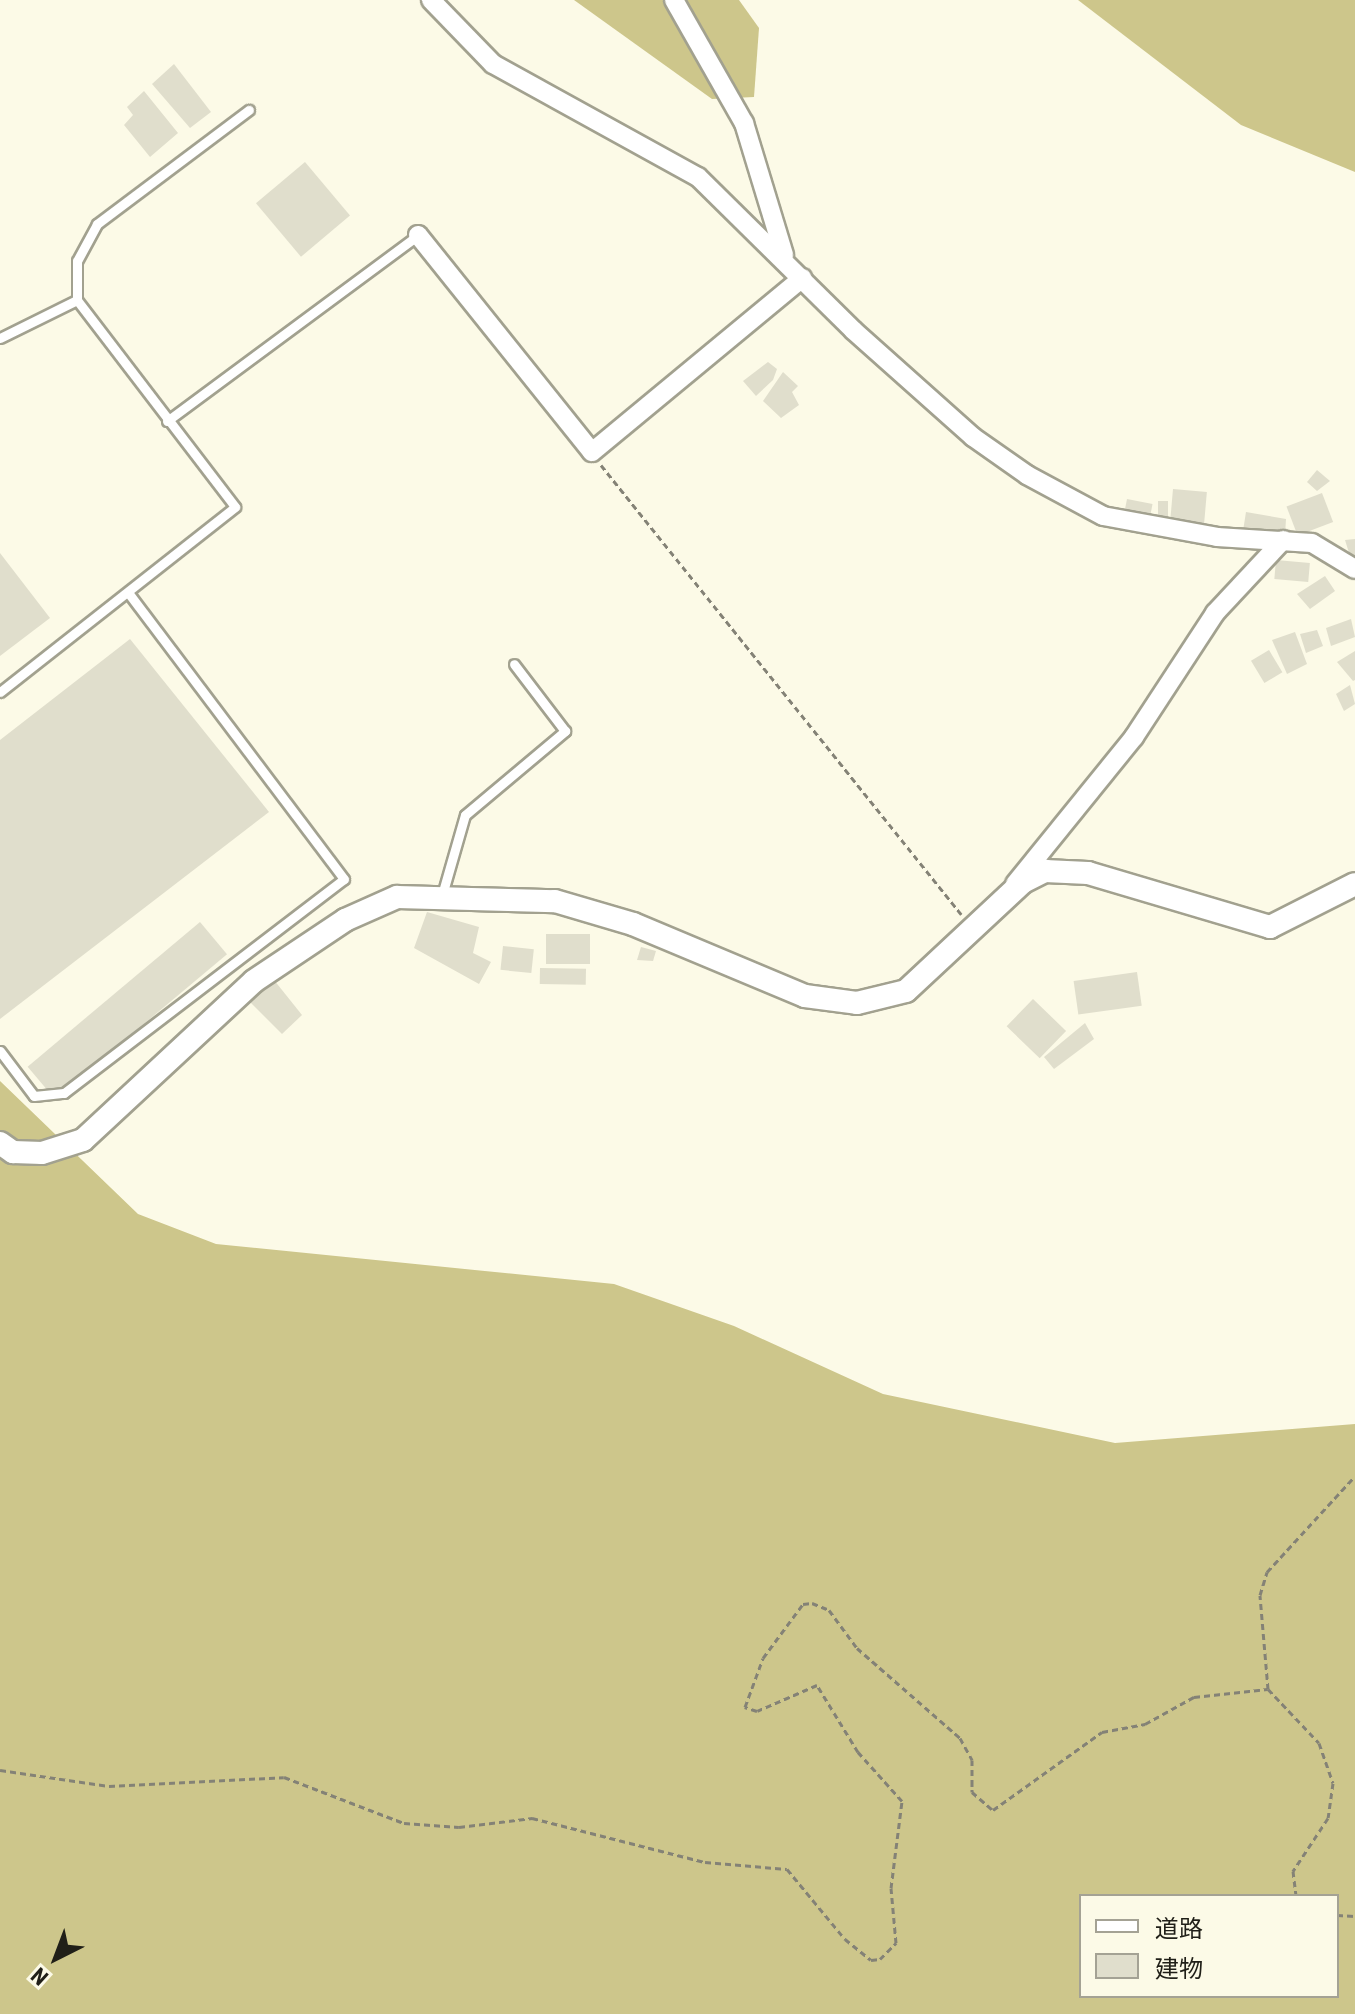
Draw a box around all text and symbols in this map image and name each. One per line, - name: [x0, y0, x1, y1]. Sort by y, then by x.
- legend: [1079, 1894, 1339, 1998]
- text: 道路: [1155, 1915, 1203, 1943]
- north arrow: [16, 1918, 96, 1998]
- text: 建物: [1155, 1955, 1203, 1983]
- text: N: [26, 1962, 53, 1990]

